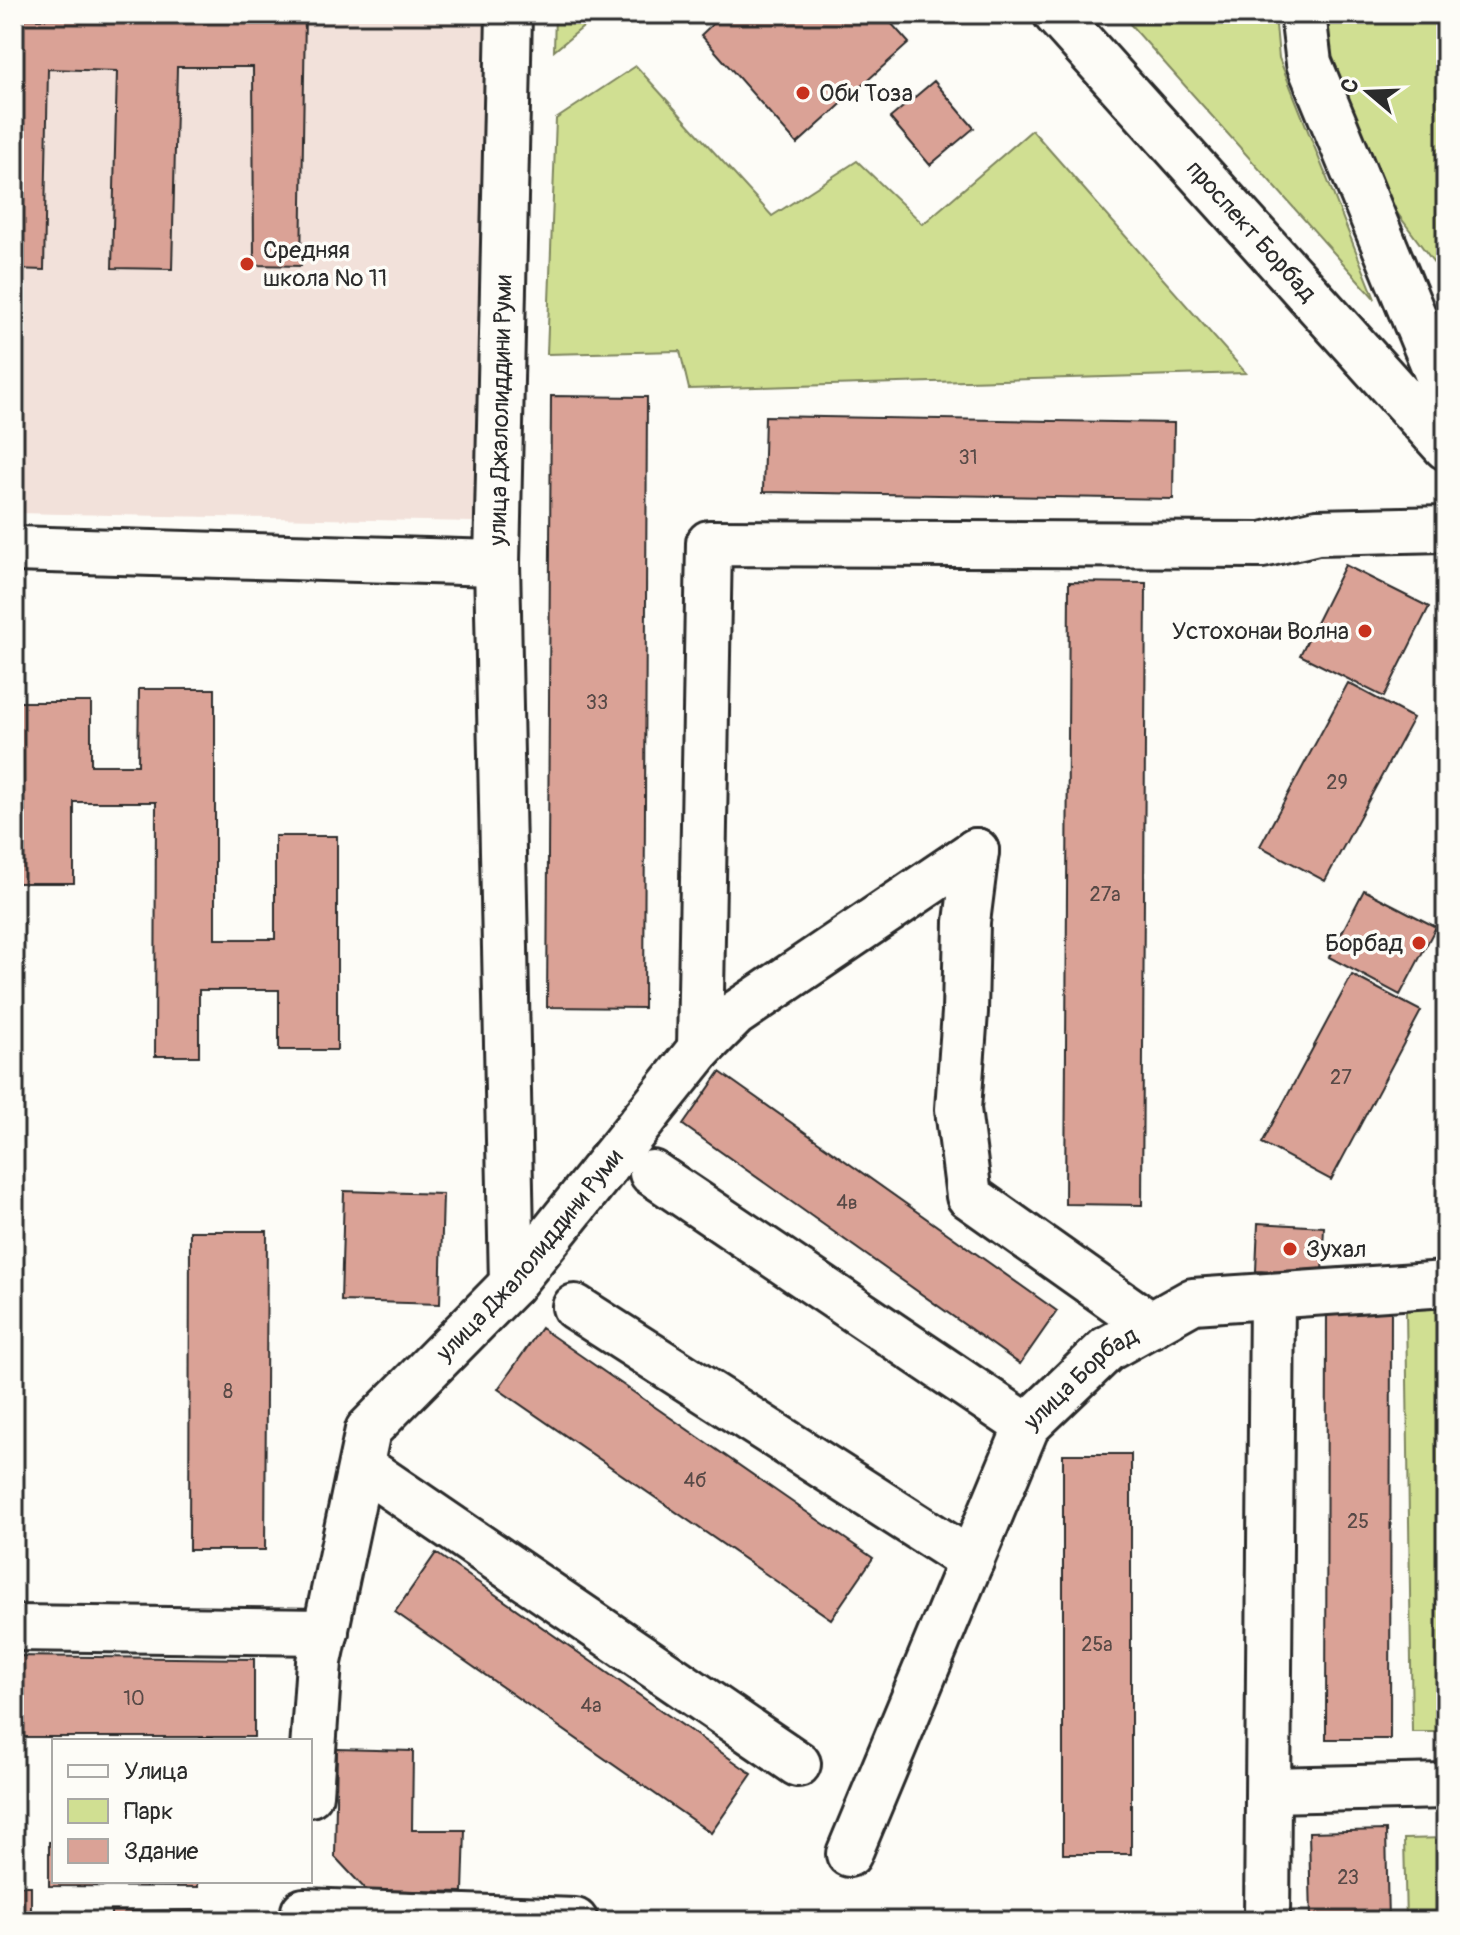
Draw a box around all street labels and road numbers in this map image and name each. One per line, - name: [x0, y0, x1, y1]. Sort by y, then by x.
- street label: проспект Борбад: [1180, 154, 1323, 308]
- street label: улица Джалолиддини Руми: [483, 274, 518, 547]
- street label: улица Джалолиддини Руми: [429, 1143, 629, 1367]
- street label: улица Борбад: [1017, 1320, 1143, 1436]

